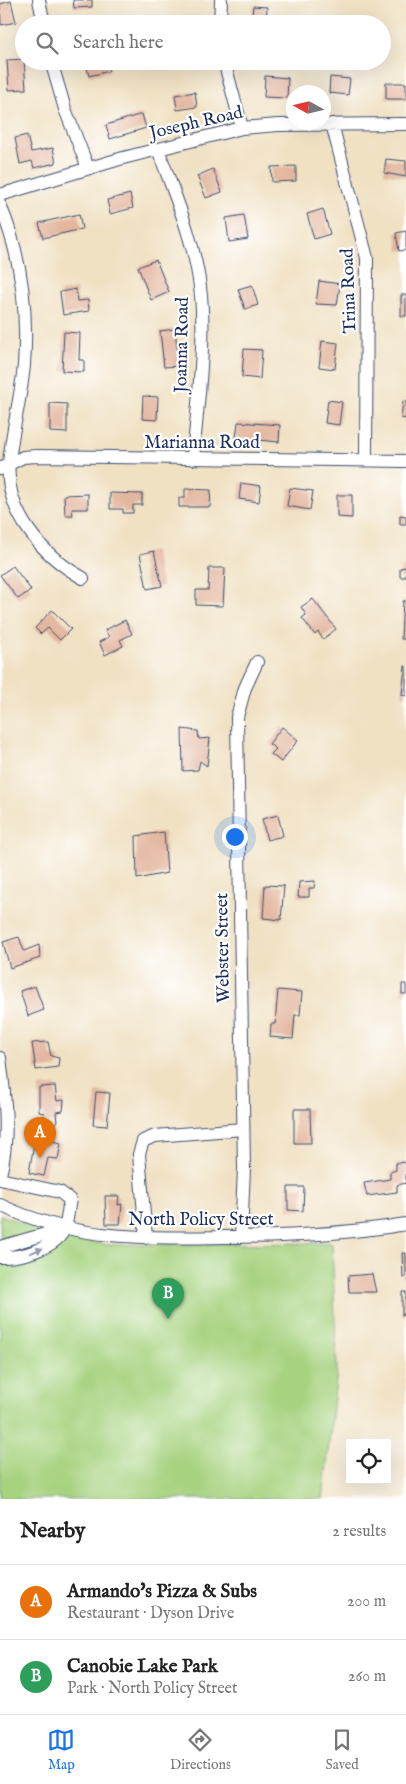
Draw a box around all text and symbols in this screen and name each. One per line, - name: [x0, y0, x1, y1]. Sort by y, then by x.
- search box: [15, 15, 391, 70]
- icon: search: [33, 29, 61, 57]
- text: Search here: [73, 31, 164, 55]
- north arrow: [286, 85, 331, 130]
- street label: Joseph Road: [146, 101, 246, 146]
- street label: Trina Road: [337, 248, 362, 334]
- street label: Joanna Road: [170, 296, 195, 395]
- street label: Marianna Road: [144, 432, 260, 455]
- your location: [222, 824, 248, 850]
- street label: Webster Street: [211, 893, 236, 1003]
- pin: A: [24, 1117, 56, 1158]
- street label: North Policy Street: [128, 1209, 274, 1232]
- one-way arrow: [29, 1247, 44, 1255]
- pin: B: [152, 1278, 184, 1319]
- map controls: [346, 1439, 391, 1484]
- button: locate: [346, 1439, 391, 1484]
- text: Nearby: [20, 1518, 85, 1545]
- text: 2 results: [332, 1522, 386, 1542]
- text: Armando's Pizza & Subs: [67, 1580, 257, 1604]
- text: A: [31, 1592, 41, 1612]
- text: 200 m: [347, 1592, 386, 1612]
- text: Restaurant · Dyson Drive: [67, 1604, 234, 1624]
- text: Canobie Lake Park: [67, 1655, 218, 1679]
- text: B: [31, 1667, 41, 1687]
- text: 260 m: [348, 1667, 386, 1687]
- text: Park · North Policy Street: [67, 1679, 237, 1699]
- tab: Map: [47, 1726, 75, 1774]
- tab: Directions: [170, 1726, 231, 1774]
- tab: Saved: [326, 1726, 359, 1774]

